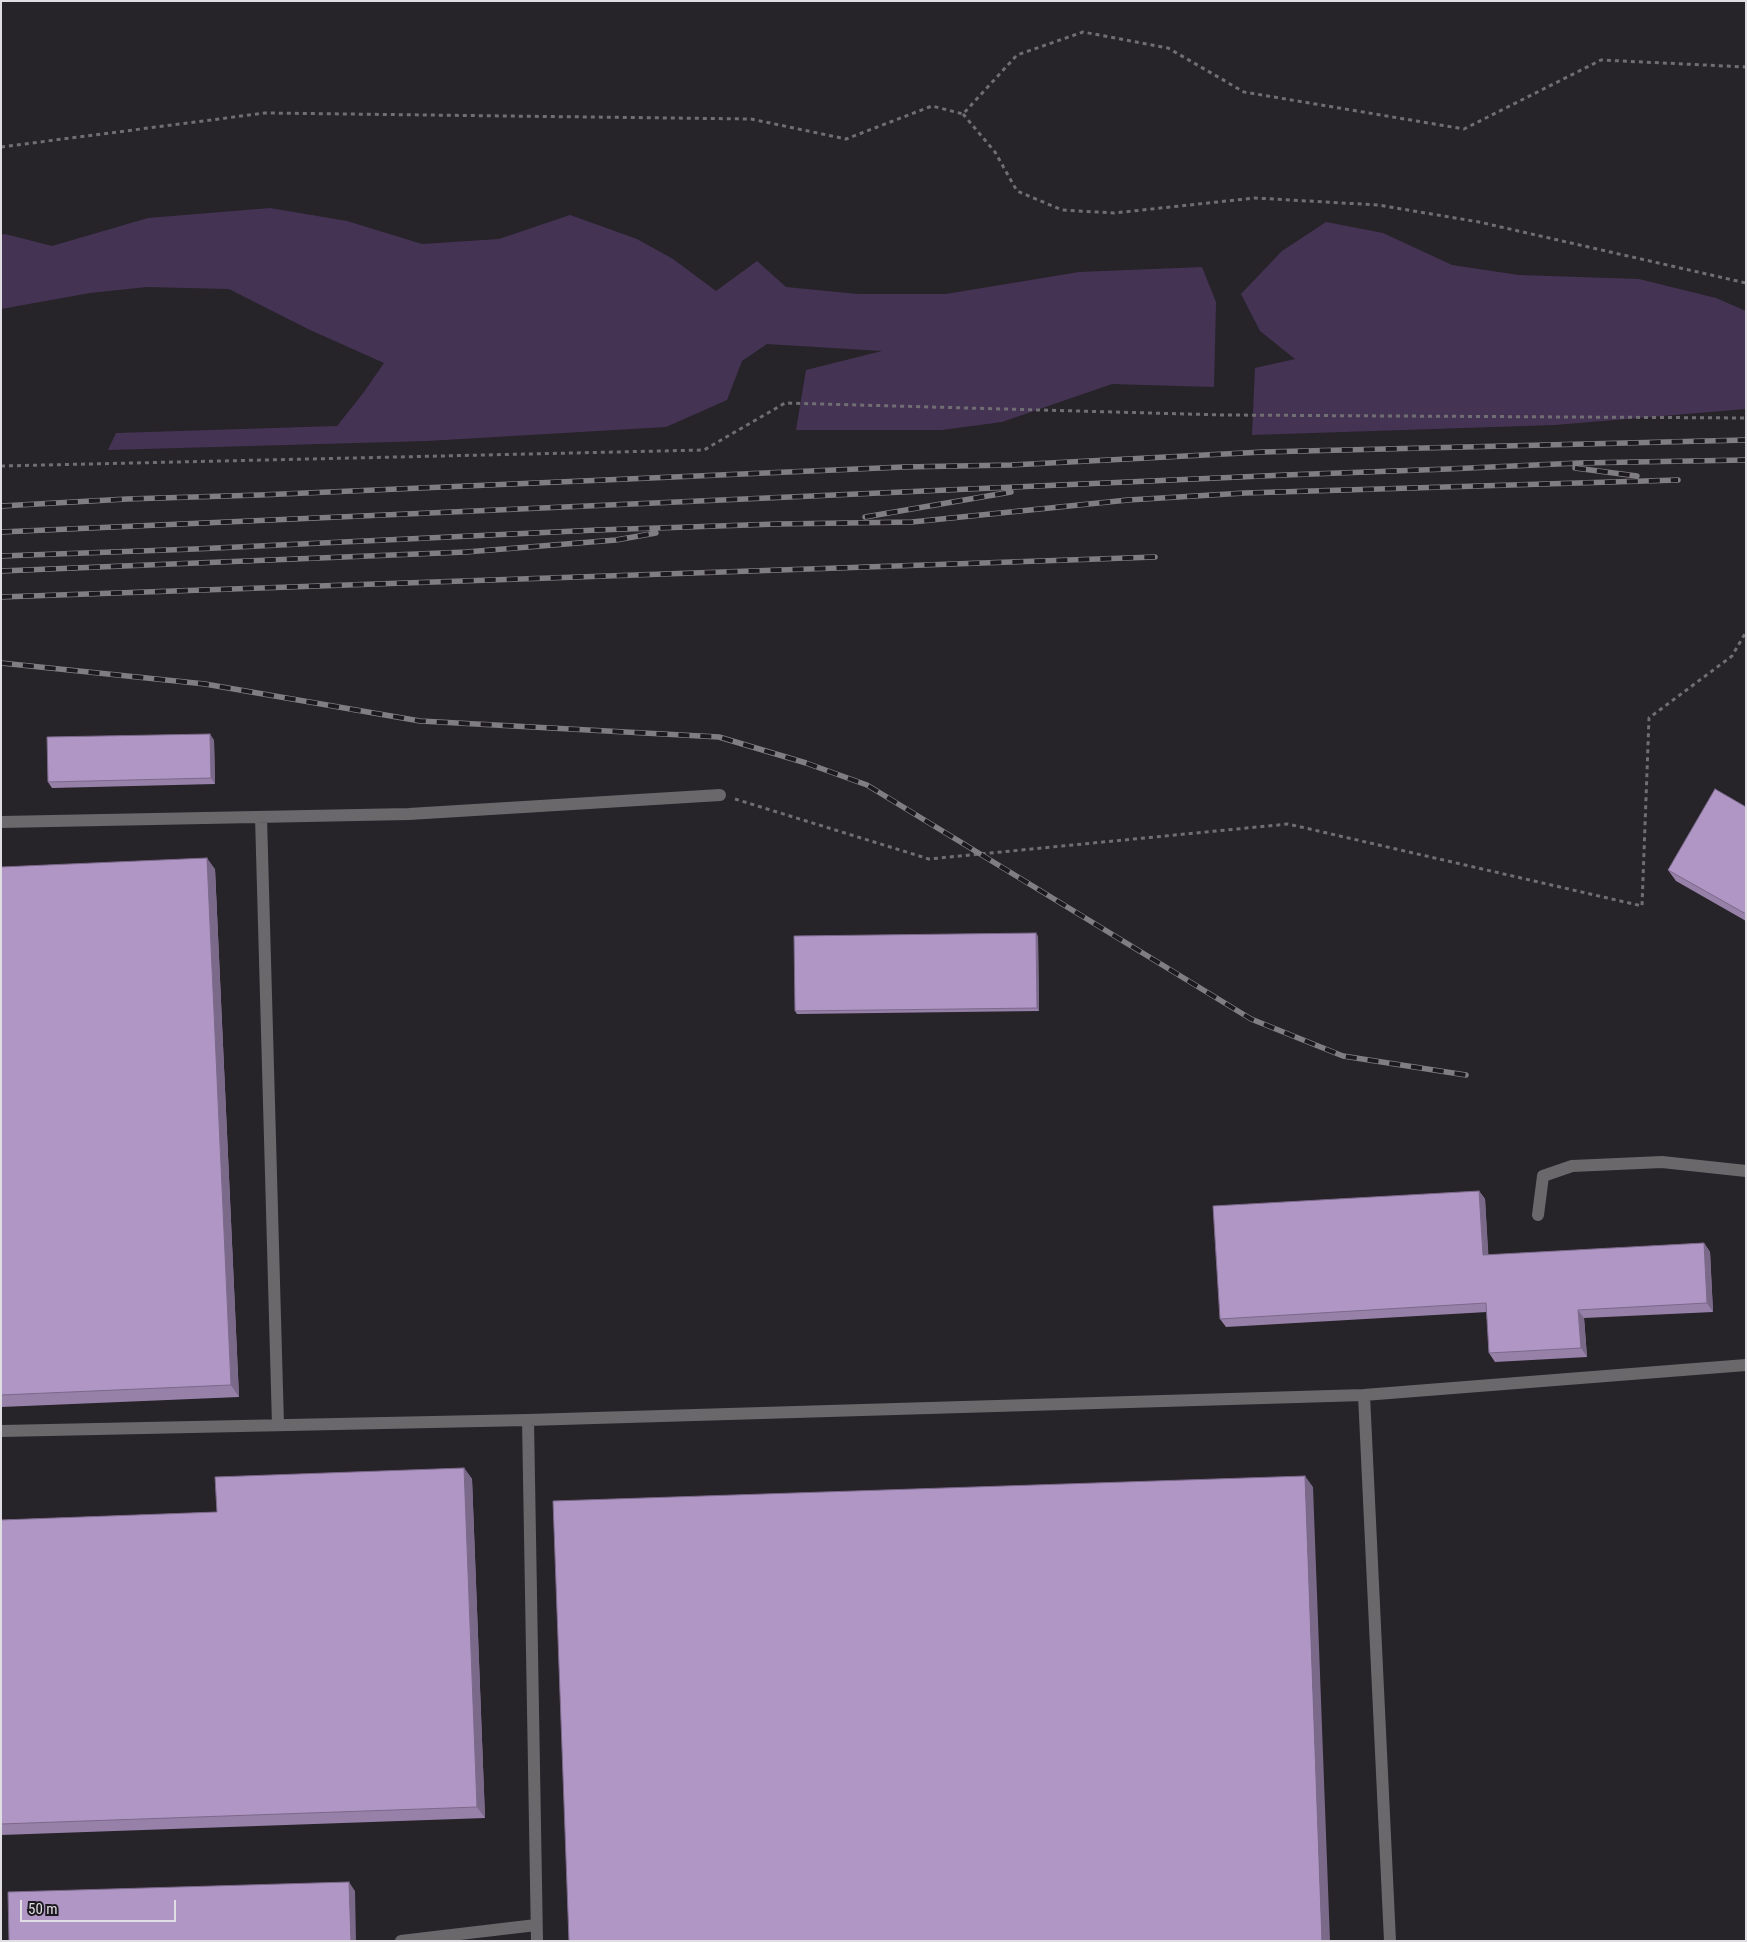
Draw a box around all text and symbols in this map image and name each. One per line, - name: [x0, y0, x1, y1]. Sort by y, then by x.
- scale bar: [22, 1890, 179, 1922]
- text: 50 m: [28, 1900, 58, 1918]

